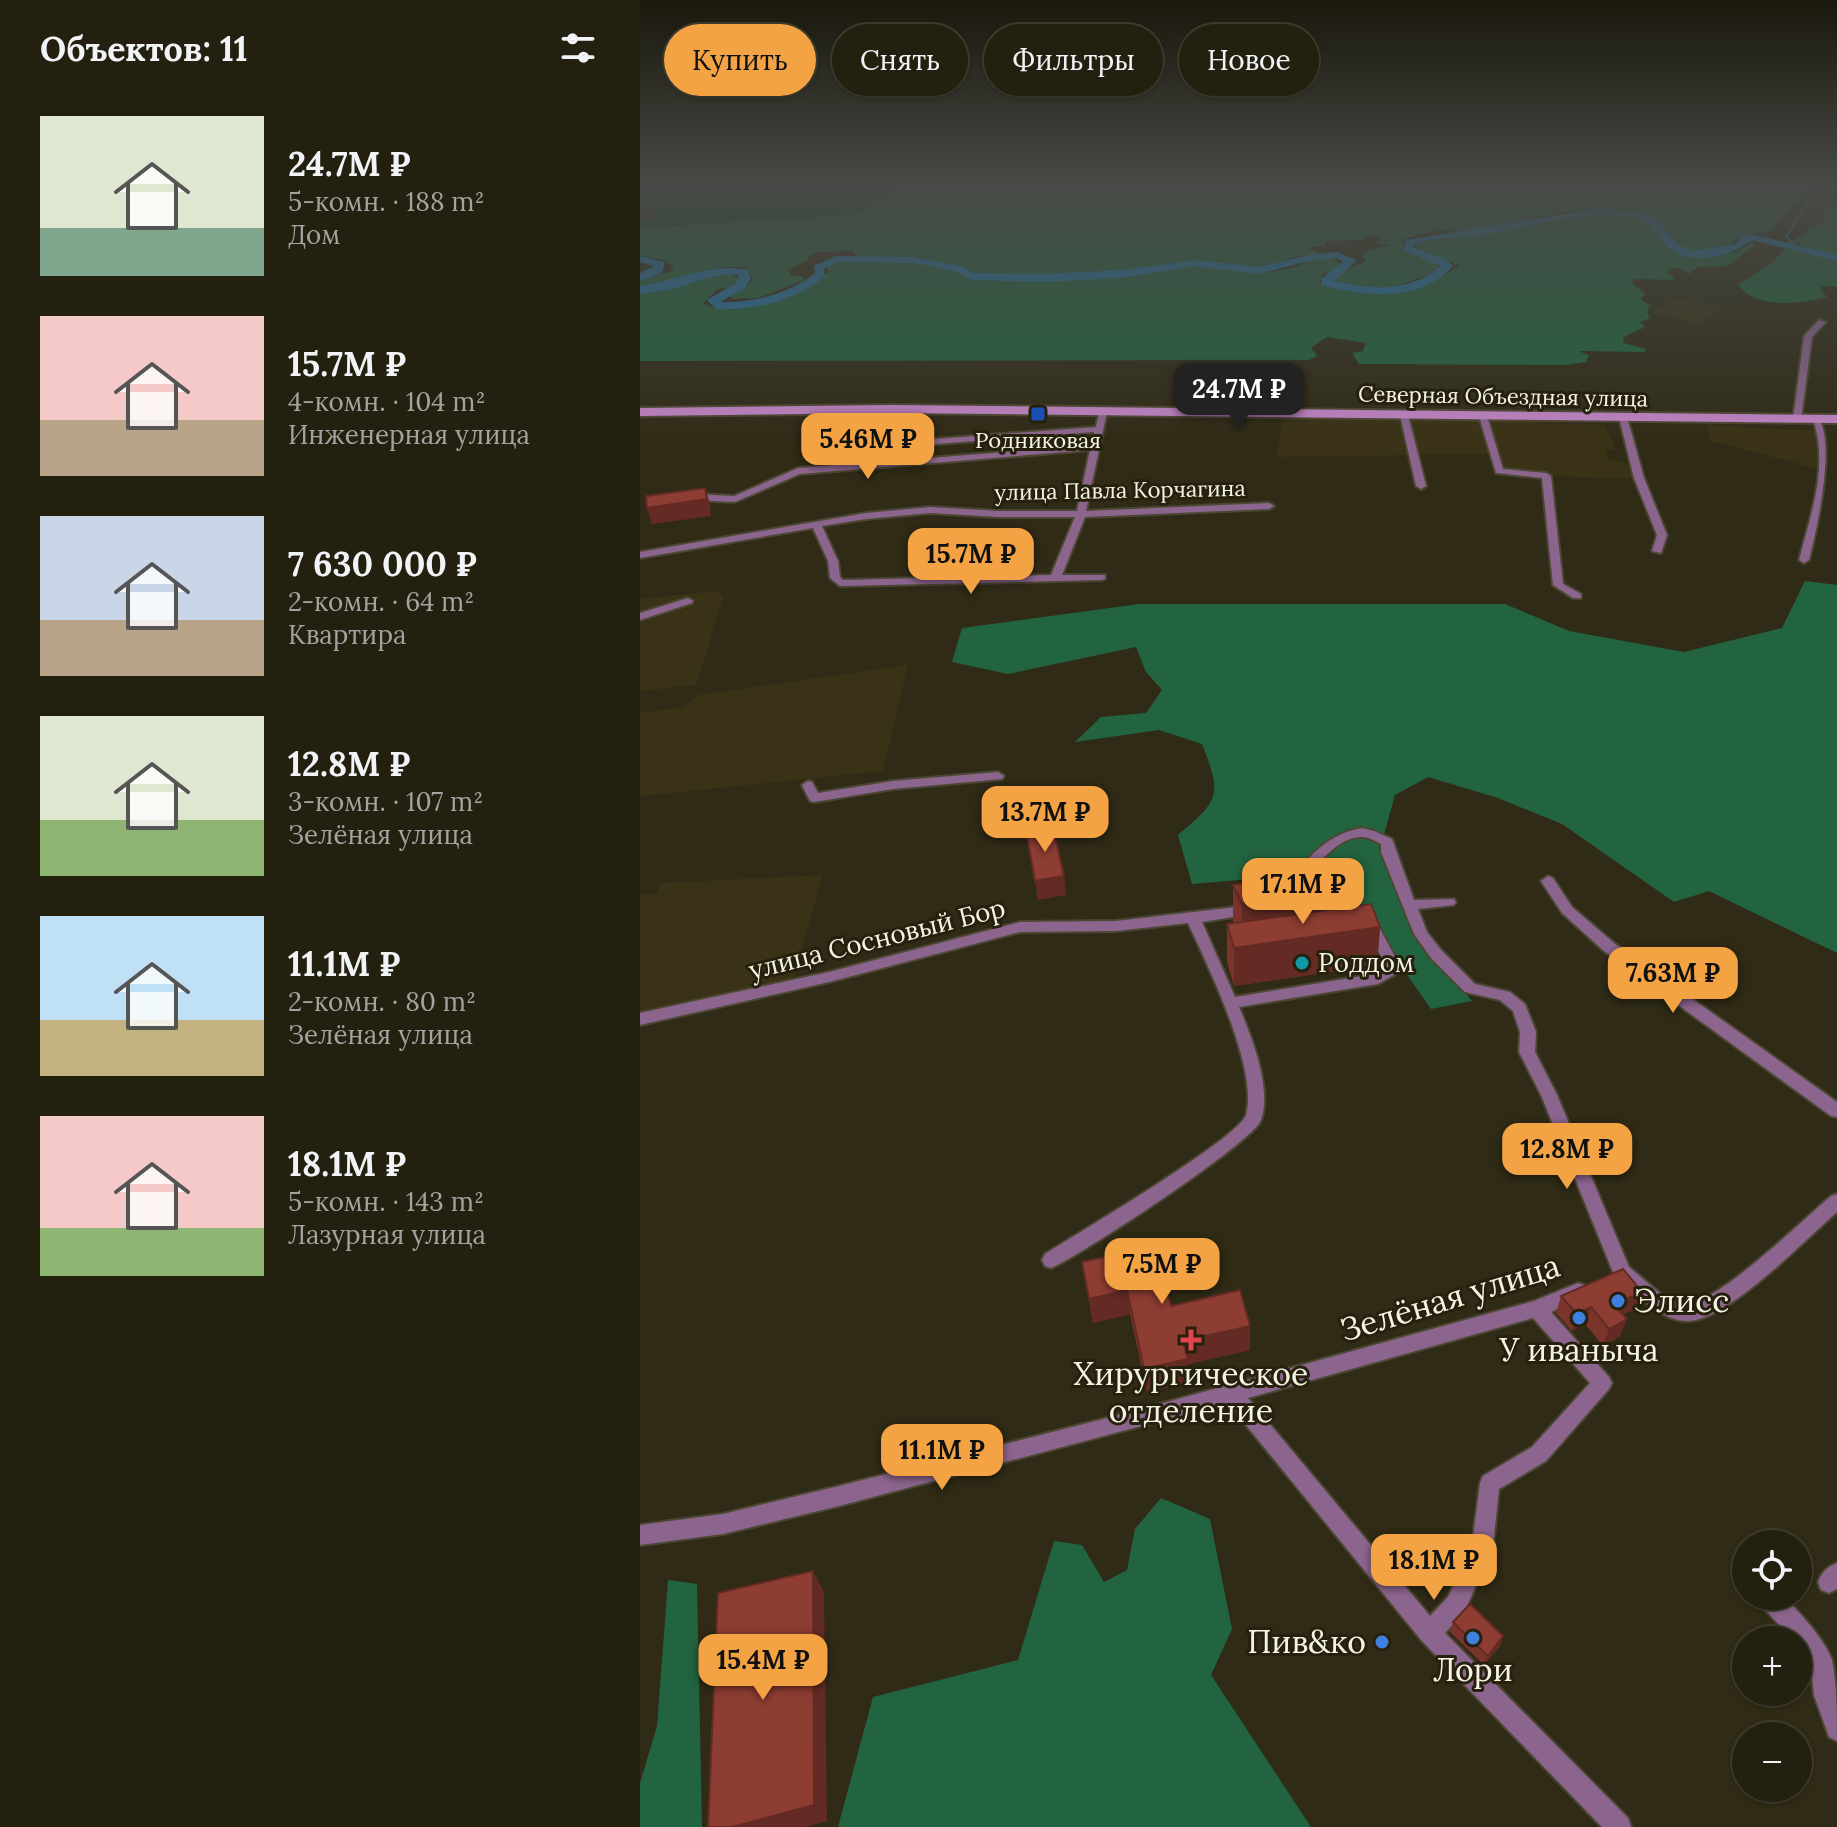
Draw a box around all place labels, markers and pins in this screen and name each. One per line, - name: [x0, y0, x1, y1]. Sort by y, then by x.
- pin: 24.7M ₽: [1165, 363, 1313, 431]
- marker: Родниковая: [1029, 405, 1047, 423]
- pin: 5.46M ₽: [794, 413, 942, 481]
- place label: Родниковая: [975, 426, 1101, 454]
- pin: 15.7M ₽: [897, 528, 1045, 596]
- pin: 13.7M ₽: [971, 786, 1119, 854]
- pin: 17.1M ₽: [1229, 858, 1377, 926]
- place label: Роддом: [1318, 946, 1414, 979]
- pin: 7.63M ₽: [1599, 947, 1747, 1015]
- marker: Роддом: [1293, 954, 1311, 972]
- pin: 12.8M ₽: [1493, 1123, 1641, 1191]
- pin: 7.5M ₽: [1097, 1238, 1227, 1306]
- place label: Элисс: [1634, 1280, 1729, 1321]
- marker: Элисс: [1609, 1292, 1627, 1310]
- marker: У иваныча: [1570, 1309, 1588, 1327]
- marker: Хирургическое отделение: [1180, 1329, 1202, 1351]
- place label: У иваныча: [1498, 1329, 1659, 1370]
- place label: Хирургическое отделение: [1074, 1353, 1308, 1431]
- pin: 11.1M ₽: [868, 1424, 1016, 1492]
- pin: 18.1M ₽: [1360, 1534, 1508, 1602]
- place label: Пив&ко: [1247, 1621, 1366, 1662]
- marker: Лори: [1464, 1629, 1482, 1647]
- marker: Пив&ко: [1373, 1633, 1391, 1651]
- pin: 15.4M ₽: [689, 1634, 837, 1702]
- place label: Лори: [1433, 1649, 1513, 1690]

